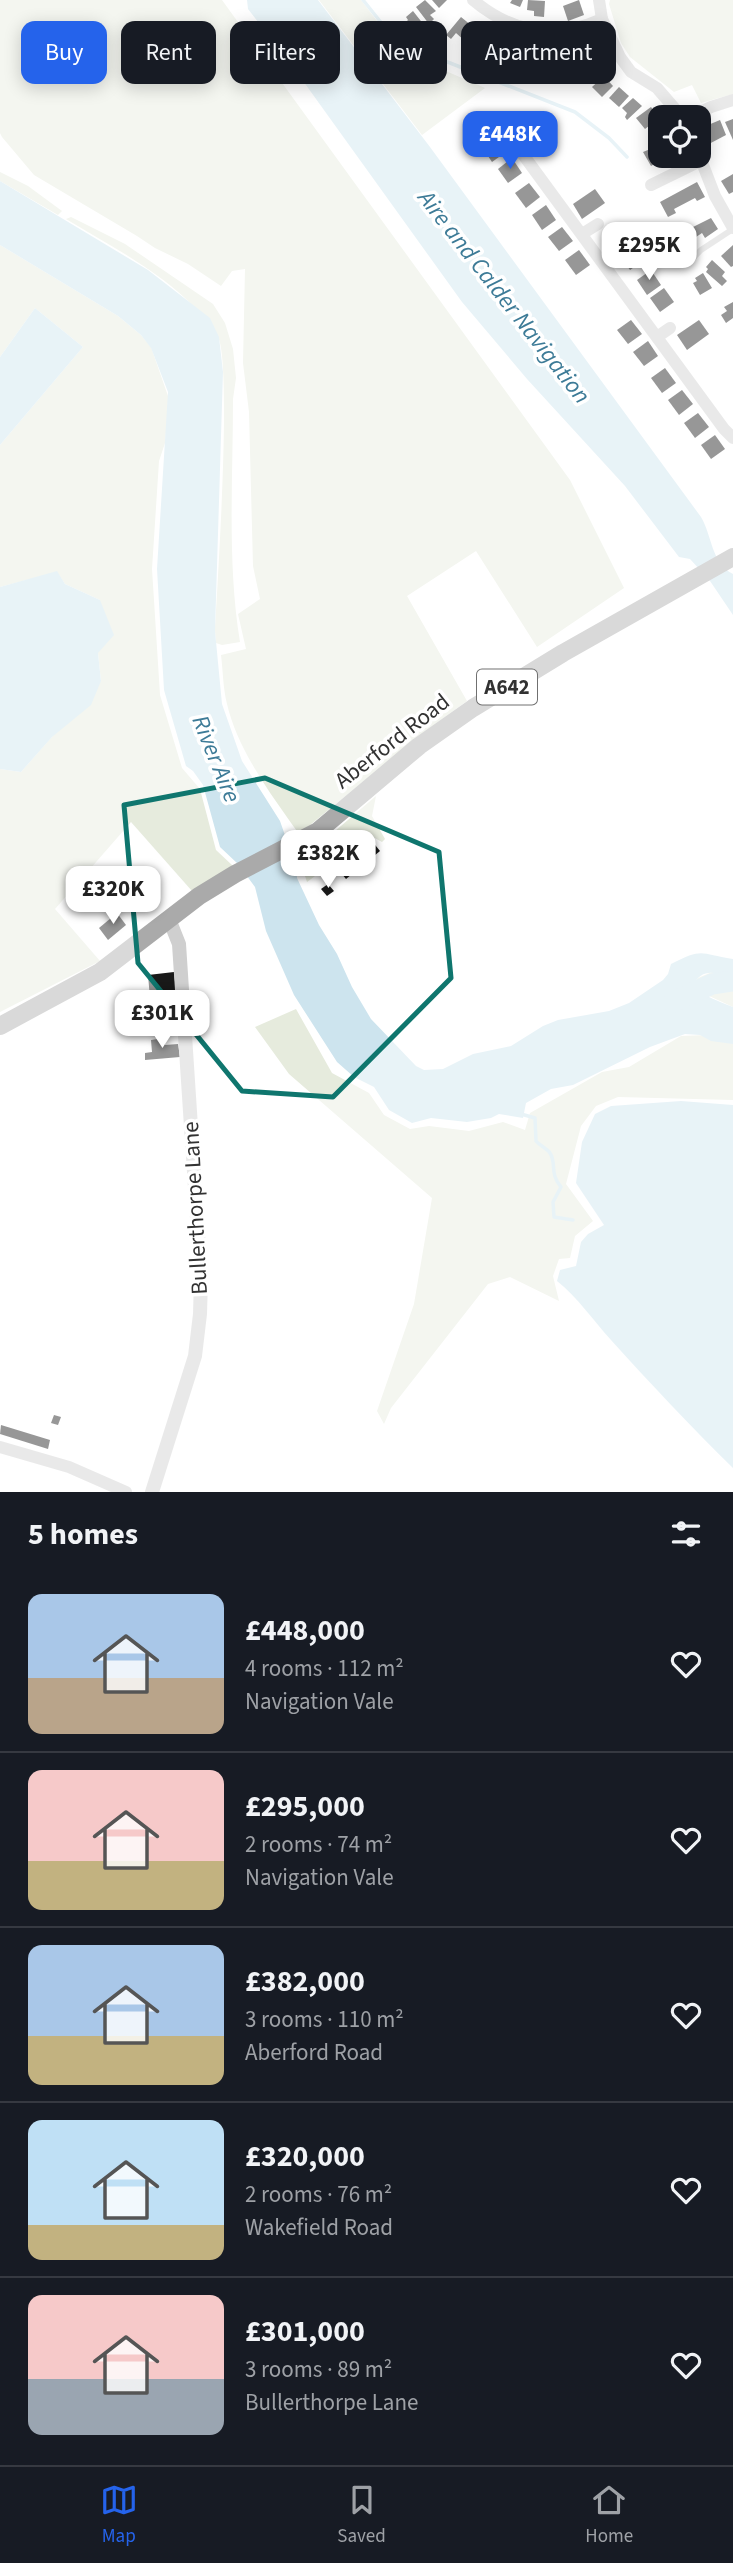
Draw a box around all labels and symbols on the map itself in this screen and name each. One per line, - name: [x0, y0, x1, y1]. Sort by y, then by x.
- pin: £448K: [461, 111, 559, 171]
- water label: Aire and Calder Navigation: [408, 181, 599, 411]
- pin: £295K: [600, 222, 698, 282]
- road number: A642: [477, 670, 537, 704]
- street label: Aberford Road: [327, 686, 457, 796]
- water label: River Aire: [183, 710, 249, 808]
- pin: £382K: [279, 830, 377, 890]
- pin: £320K: [64, 866, 162, 926]
- pin: £301K: [113, 990, 211, 1050]
- street label: Bullerthorpe Lane: [174, 1121, 216, 1295]

